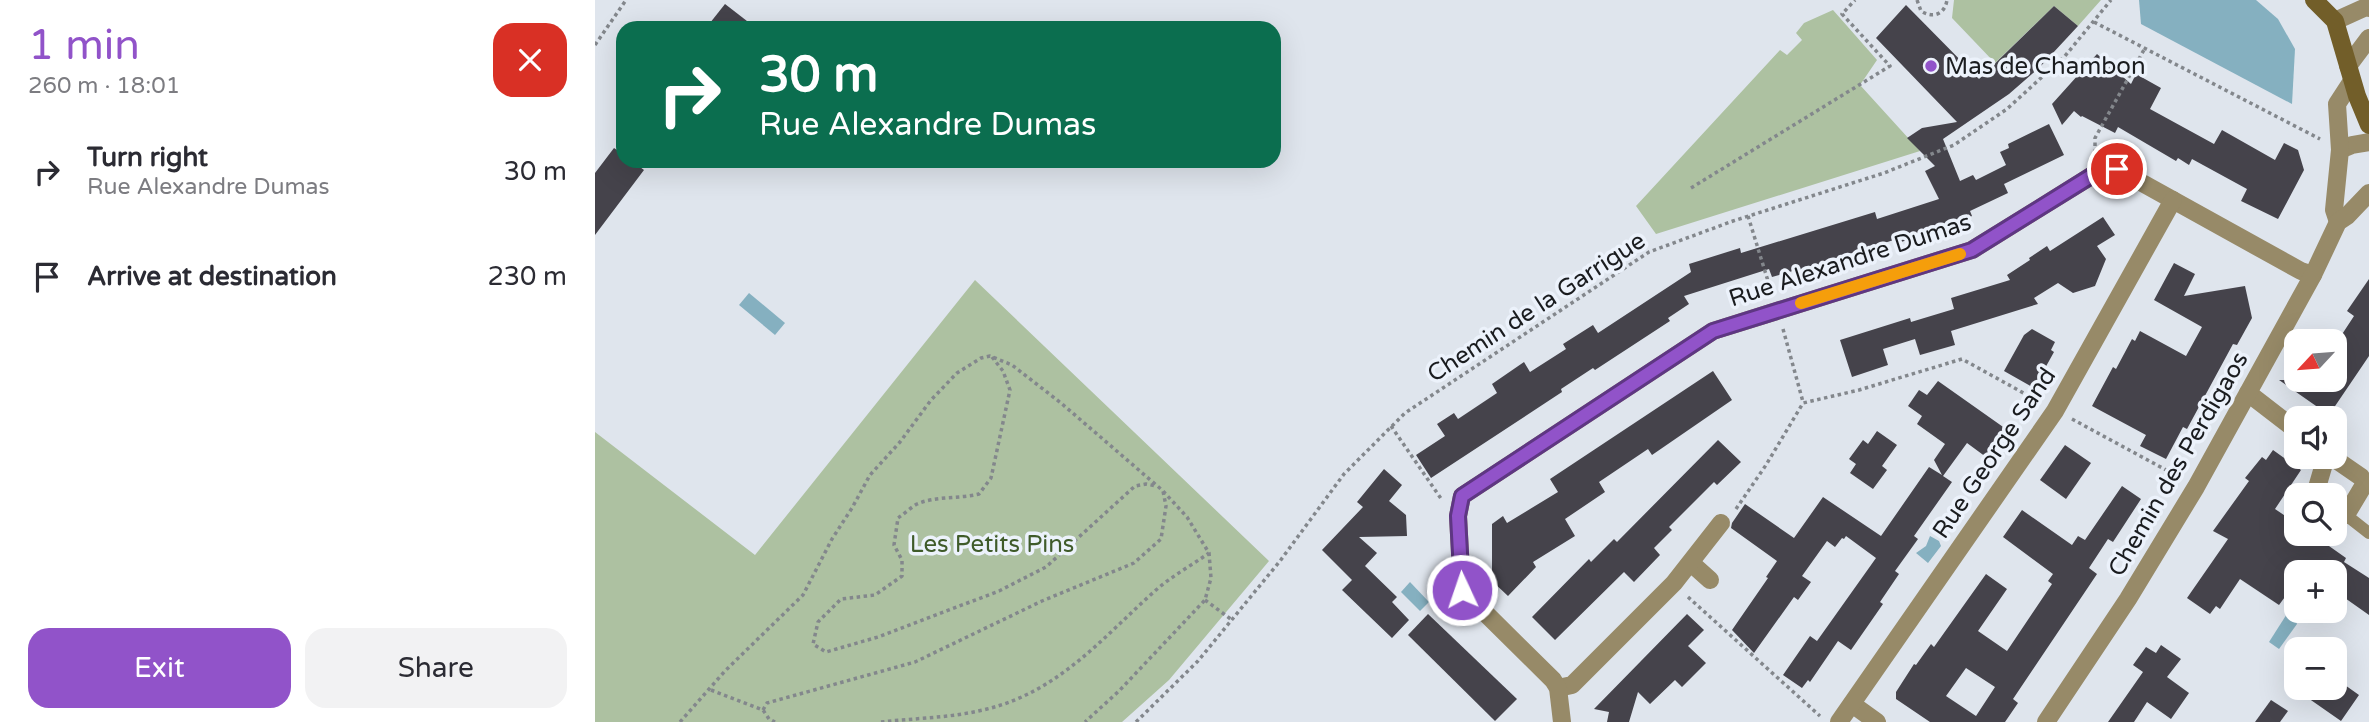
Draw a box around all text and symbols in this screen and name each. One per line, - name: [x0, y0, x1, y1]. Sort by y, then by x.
- text: 1 min: [28, 20, 140, 71]
- button: close: [493, 23, 567, 97]
- text: 30 m: [759, 46, 878, 105]
- icon: right: [644, 49, 735, 140]
- place label: Mas de Chambon: [1945, 52, 2146, 81]
- marker: Mas de Chambon: [1923, 58, 1939, 74]
- text: 260 m · 18:01: [28, 72, 180, 100]
- text: Rue Alexandre Dumas: [759, 106, 1096, 144]
- pin: [2087, 139, 2147, 199]
- text: Turn right: [87, 142, 208, 173]
- icon: arrive: [2098, 150, 2136, 188]
- icon: right: [28, 153, 66, 191]
- text: 30 m: [504, 156, 567, 187]
- text: Rue Alexandre Dumas: [87, 173, 330, 201]
- street label: Rue Alexandre Dumas: [1725, 208, 1975, 313]
- street label: Chemin de la Garrigue: [1422, 226, 1651, 389]
- icon: arrive: [28, 258, 66, 296]
- text: Arrive at destination: [87, 261, 337, 292]
- text: 230 m: [487, 261, 567, 292]
- north arrow: [2284, 329, 2347, 392]
- map controls: [2284, 329, 2347, 700]
- street label: Chemin des Perdigaos: [2102, 347, 2255, 582]
- street label: Rue George Sand: [1927, 362, 2062, 544]
- button: sound: [2284, 406, 2347, 469]
- button: search: [2284, 483, 2347, 546]
- park label: Les Petits Pins: [910, 530, 1074, 559]
- position arrow: [1425, 553, 1499, 627]
- button: +: [2284, 560, 2347, 623]
- button: Exit: [28, 628, 291, 708]
- button: Share: [305, 628, 567, 708]
- button: −: [2284, 637, 2347, 700]

